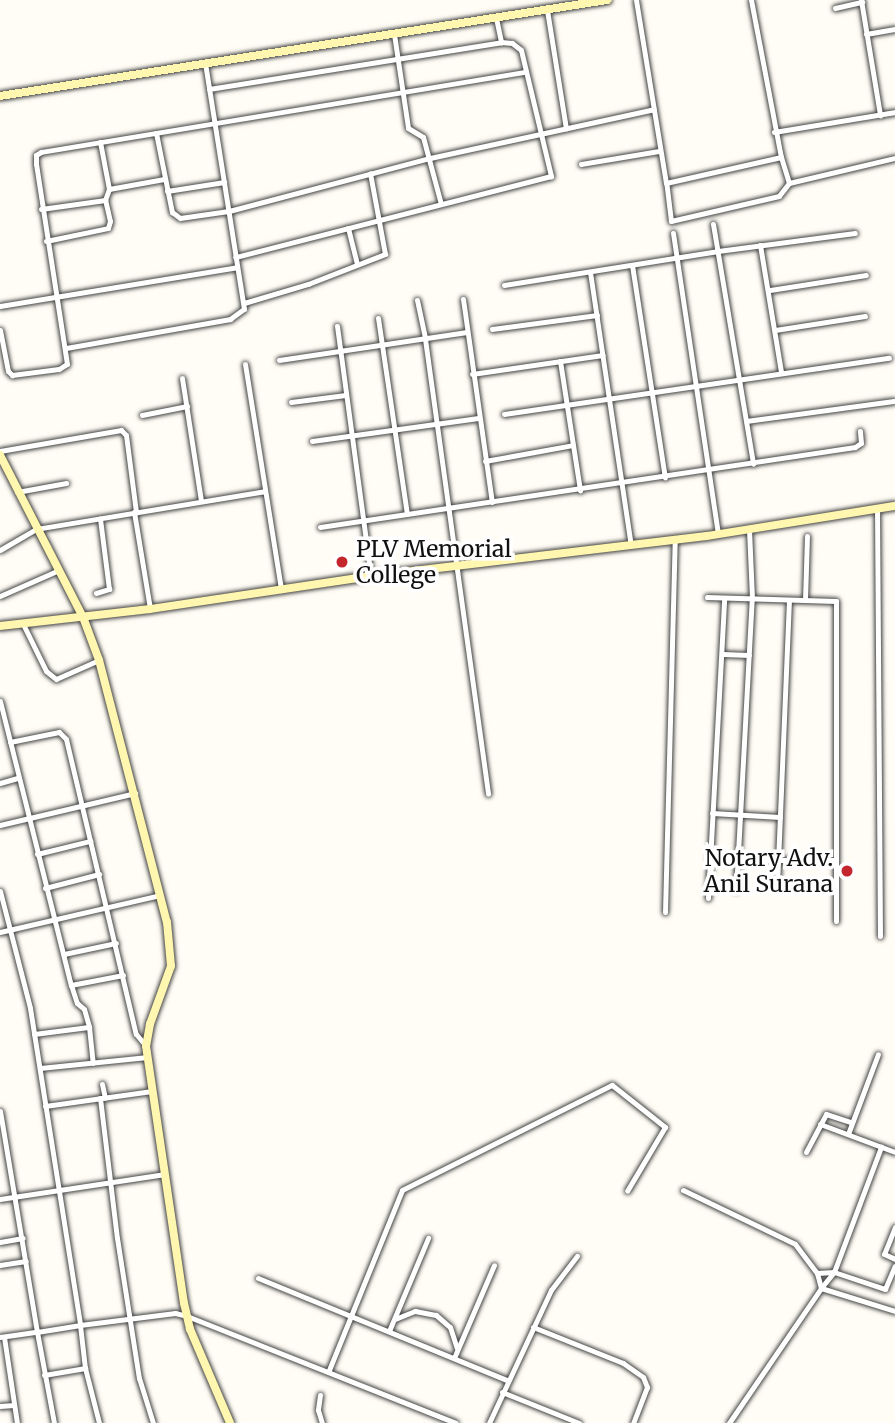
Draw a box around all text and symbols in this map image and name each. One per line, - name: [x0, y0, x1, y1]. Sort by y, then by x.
- place label: PLV Memorial College: [356, 535, 512, 589]
- marker: PLV Memorial College: [334, 554, 350, 570]
- place label: Notary Adv. Anil Surana: [704, 844, 833, 898]
- marker: Notary Adv. Anil Surana: [839, 863, 855, 879]

